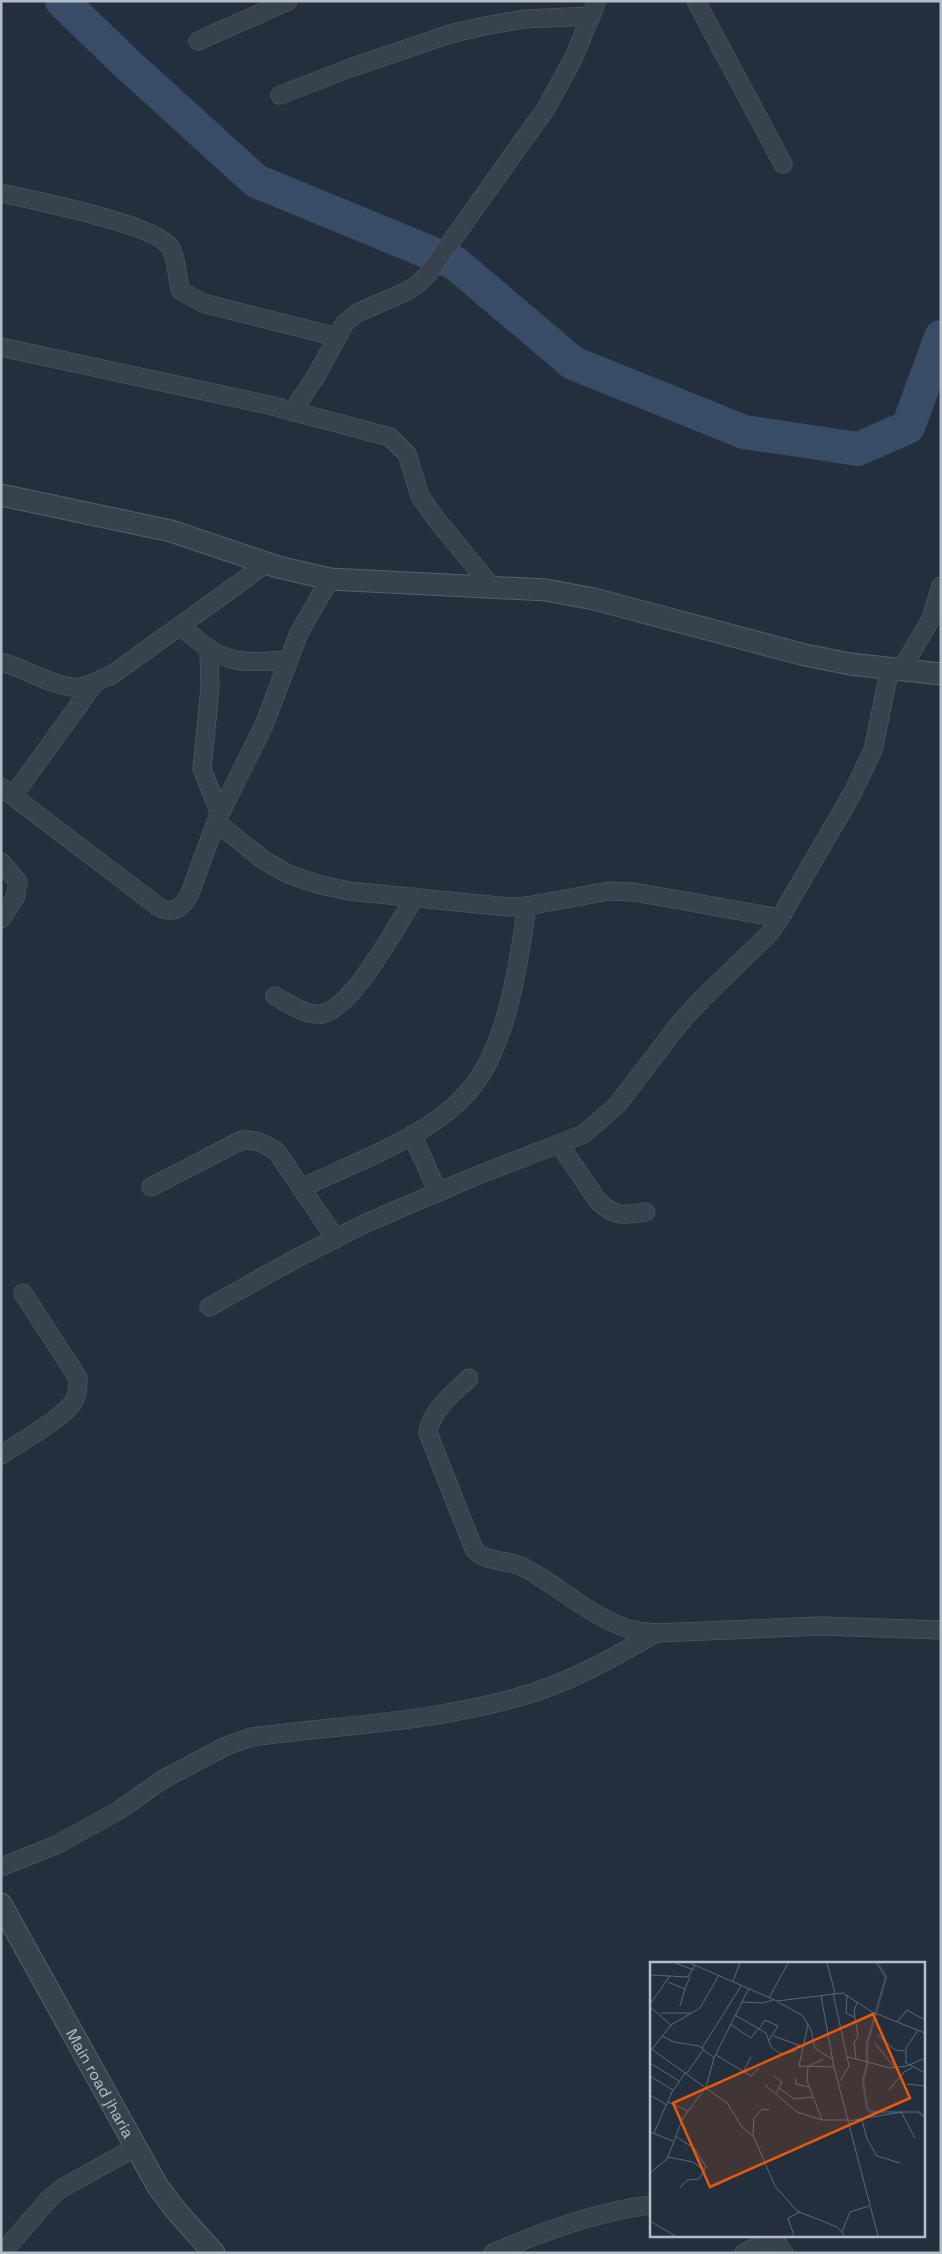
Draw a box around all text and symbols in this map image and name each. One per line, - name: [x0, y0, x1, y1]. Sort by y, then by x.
- inset map: [650, 1962, 924, 2236]
- street label: Main road jharia: [61, 2025, 139, 2142]

